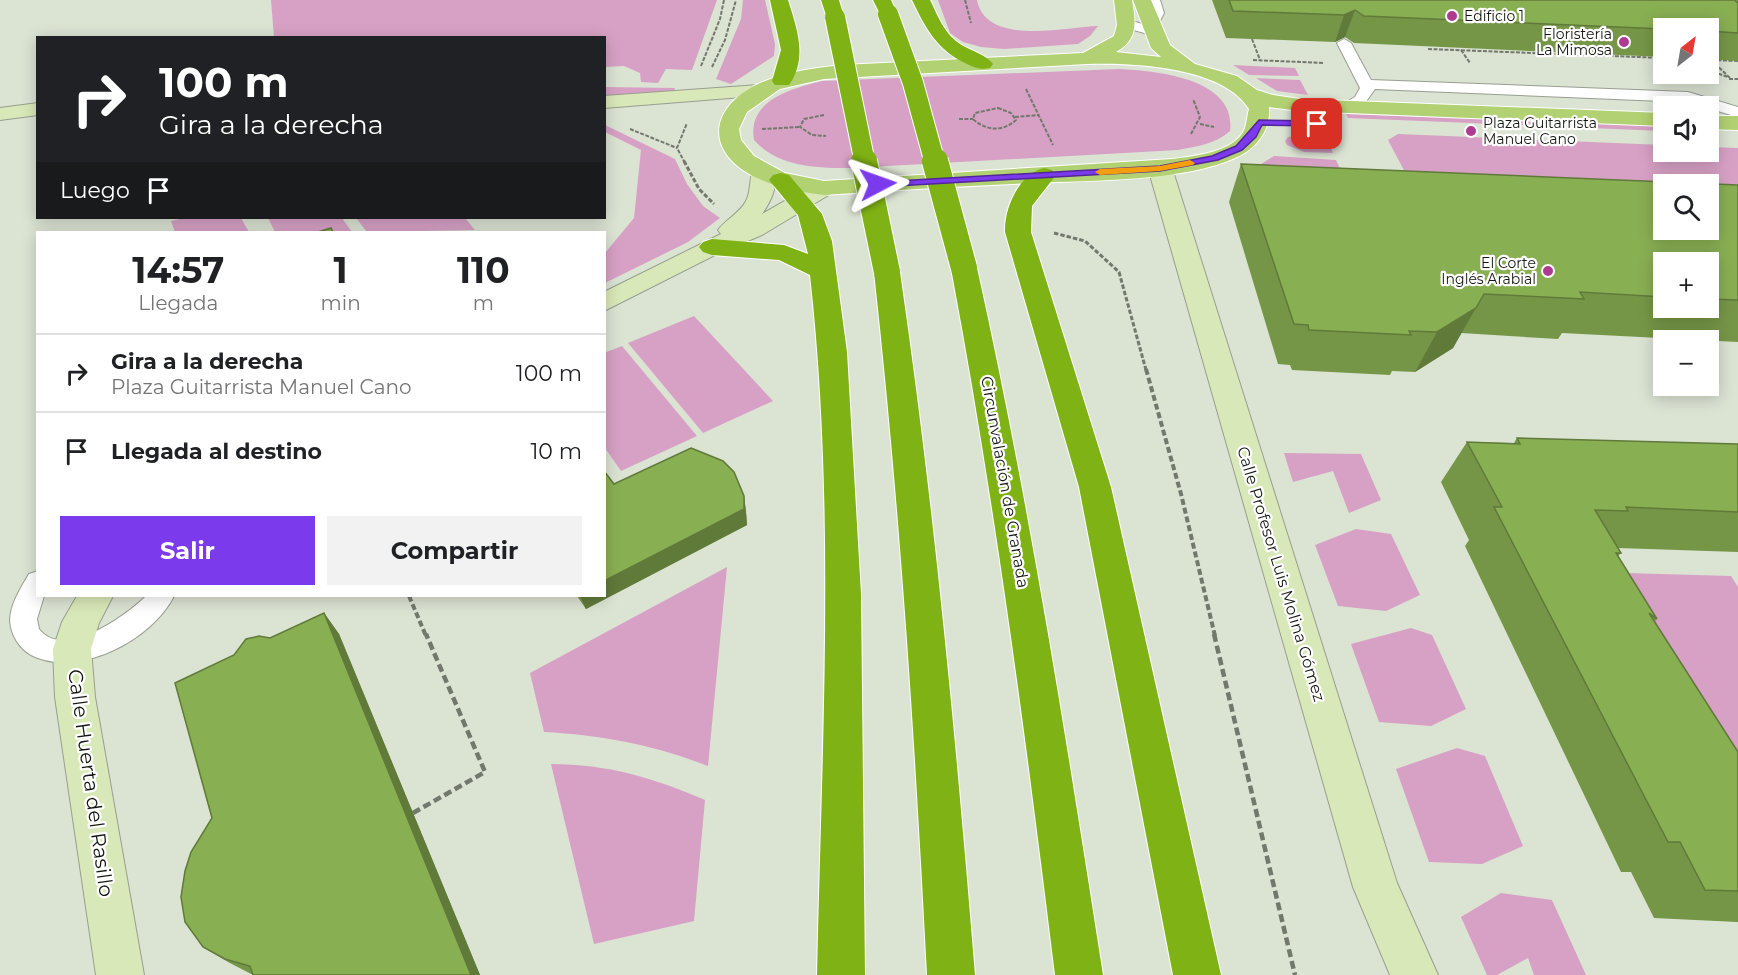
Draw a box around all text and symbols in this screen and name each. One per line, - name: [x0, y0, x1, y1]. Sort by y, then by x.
- place label: Edificio 1: [1464, 7, 1524, 25]
- marker: Edificio 1: [1445, 9, 1459, 23]
- north arrow: [1653, 18, 1719, 84]
- map controls: [1653, 18, 1719, 396]
- place label: Floristería La Mimosa: [1536, 25, 1612, 59]
- marker: Floristería La Mimosa: [1617, 35, 1631, 49]
- text: 100 m: [159, 56, 288, 108]
- icon: right: [60, 60, 138, 138]
- button: sound: [1653, 96, 1719, 162]
- pin: [1291, 98, 1342, 149]
- icon: arrive: [1300, 107, 1333, 140]
- text: Gira a la derecha: [159, 108, 384, 141]
- place label: Plaza Guitarrista Manuel Cano: [1483, 114, 1597, 148]
- marker: Plaza Guitarrista Manuel Cano: [1464, 124, 1478, 138]
- position arrow: [846, 152, 910, 216]
- icon: arrive: [142, 174, 175, 207]
- button: search: [1653, 174, 1719, 240]
- text: Luego: [60, 177, 130, 204]
- text: 14:57: [132, 248, 224, 292]
- text: 1: [334, 248, 348, 292]
- text: 110: [457, 248, 510, 292]
- button: +: [1653, 252, 1719, 318]
- place label: El Corte Inglés Arabial: [1441, 254, 1536, 288]
- marker: El Corte Inglés Arabial: [1541, 264, 1555, 278]
- text: Llegada: [138, 291, 218, 315]
- text: min: [321, 291, 361, 315]
- text: m: [473, 291, 494, 315]
- button: −: [1653, 330, 1719, 396]
- text: Gira a la derecha: [111, 348, 303, 375]
- icon: right: [60, 357, 93, 390]
- text: 100 m: [516, 360, 582, 387]
- text: Plaza Guitarrista Manuel Cano: [111, 375, 412, 399]
- street label: Circunvalación de Granada: [977, 375, 1033, 589]
- icon: arrive: [60, 435, 93, 468]
- text: Llegada al destino: [111, 438, 322, 465]
- text: 10 m: [530, 438, 582, 465]
- street label: Calle Profesor Luis Molina Gómez: [1233, 444, 1329, 704]
- button: Salir: [60, 516, 315, 585]
- button: Compartir: [327, 516, 582, 585]
- street label: Calle Huerta del Rasillo: [63, 668, 119, 898]

